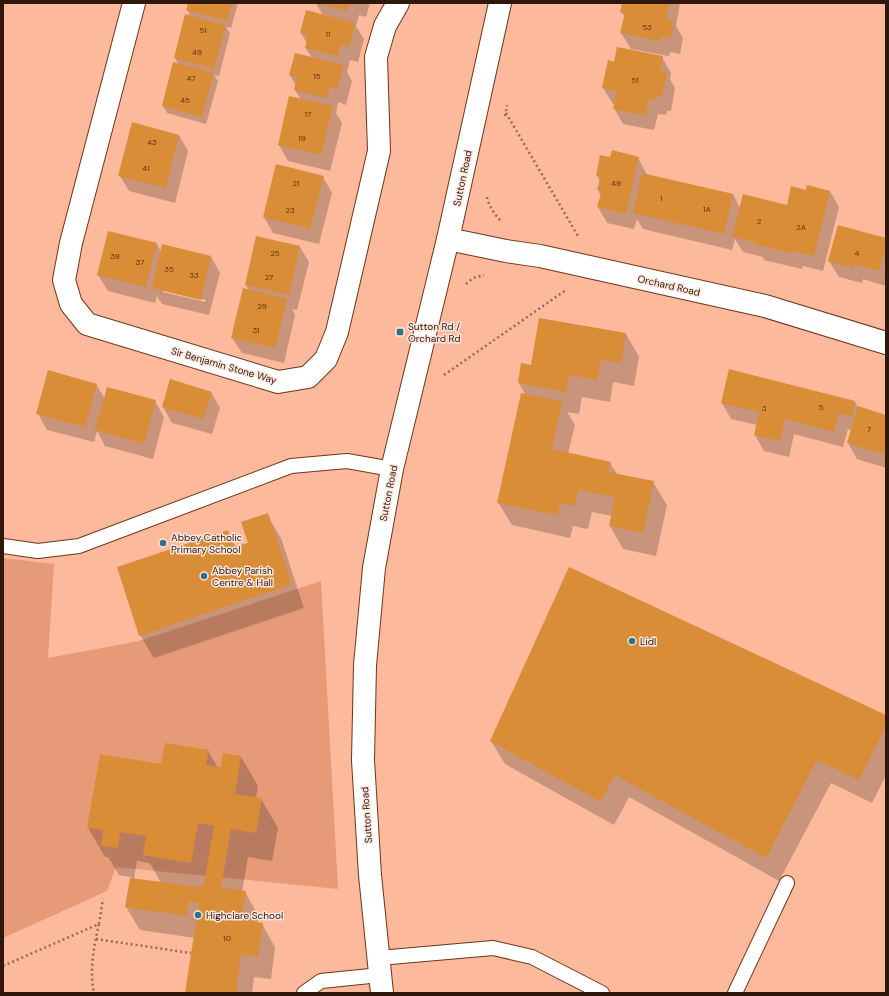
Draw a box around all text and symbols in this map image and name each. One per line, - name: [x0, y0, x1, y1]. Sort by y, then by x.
- house number: 53: [642, 22, 652, 32]
- house number: 51: [199, 25, 207, 35]
- house number: 11: [326, 29, 331, 39]
- house number: 49: [192, 47, 202, 57]
- house number: 15: [313, 71, 321, 81]
- house number: 47: [186, 73, 196, 83]
- house number: 51: [631, 75, 639, 85]
- house number: 45: [180, 95, 190, 105]
- house number: 17: [305, 109, 311, 119]
- house number: 19: [298, 133, 306, 143]
- house number: 43: [147, 137, 157, 147]
- street label: Sutton Road: [450, 149, 475, 207]
- house number: 41: [142, 163, 150, 173]
- house number: 21: [292, 178, 300, 188]
- house number: 49: [611, 178, 621, 188]
- house number: 1: [660, 193, 662, 203]
- house number: 1A: [703, 204, 712, 214]
- house number: 23: [285, 205, 295, 215]
- house number: 2: [757, 216, 762, 226]
- house number: 2A: [796, 222, 807, 232]
- house number: 25: [270, 248, 280, 258]
- house number: 4: [855, 248, 860, 258]
- house number: 39: [110, 251, 120, 261]
- house number: 37: [136, 257, 144, 267]
- house number: 35: [164, 264, 174, 274]
- house number: 33: [189, 270, 199, 280]
- house number: 27: [265, 272, 273, 282]
- street label: Orchard Road: [636, 272, 701, 299]
- house number: 29: [257, 301, 267, 311]
- place label: Sutton Rd / Orchard Rd: [408, 320, 461, 345]
- house number: 31: [252, 325, 260, 335]
- marker: Sutton Rd / Orchard Rd: [395, 327, 405, 337]
- street label: Sir Benjamin Stone Way: [170, 344, 279, 387]
- house number: 5: [819, 402, 824, 412]
- house number: 3: [762, 403, 767, 413]
- house number: 7: [867, 424, 871, 434]
- street label: Sutton Road: [377, 464, 400, 522]
- place label: Abbey Catholic Primary School: [171, 531, 243, 556]
- marker: Abbey Catholic Primary School: [158, 538, 168, 548]
- place label: Abbey Parish Centre & Hall: [212, 564, 273, 589]
- marker: Abbey Parish Centre & Hall: [199, 571, 209, 581]
- place label: Lidl: [640, 635, 656, 648]
- marker: Lidl: [627, 636, 637, 646]
- street label: Sutton Road: [358, 786, 375, 844]
- place label: Highclare School: [206, 909, 283, 922]
- marker: Highclare School: [193, 910, 203, 920]
- house number: 10: [223, 933, 232, 943]

